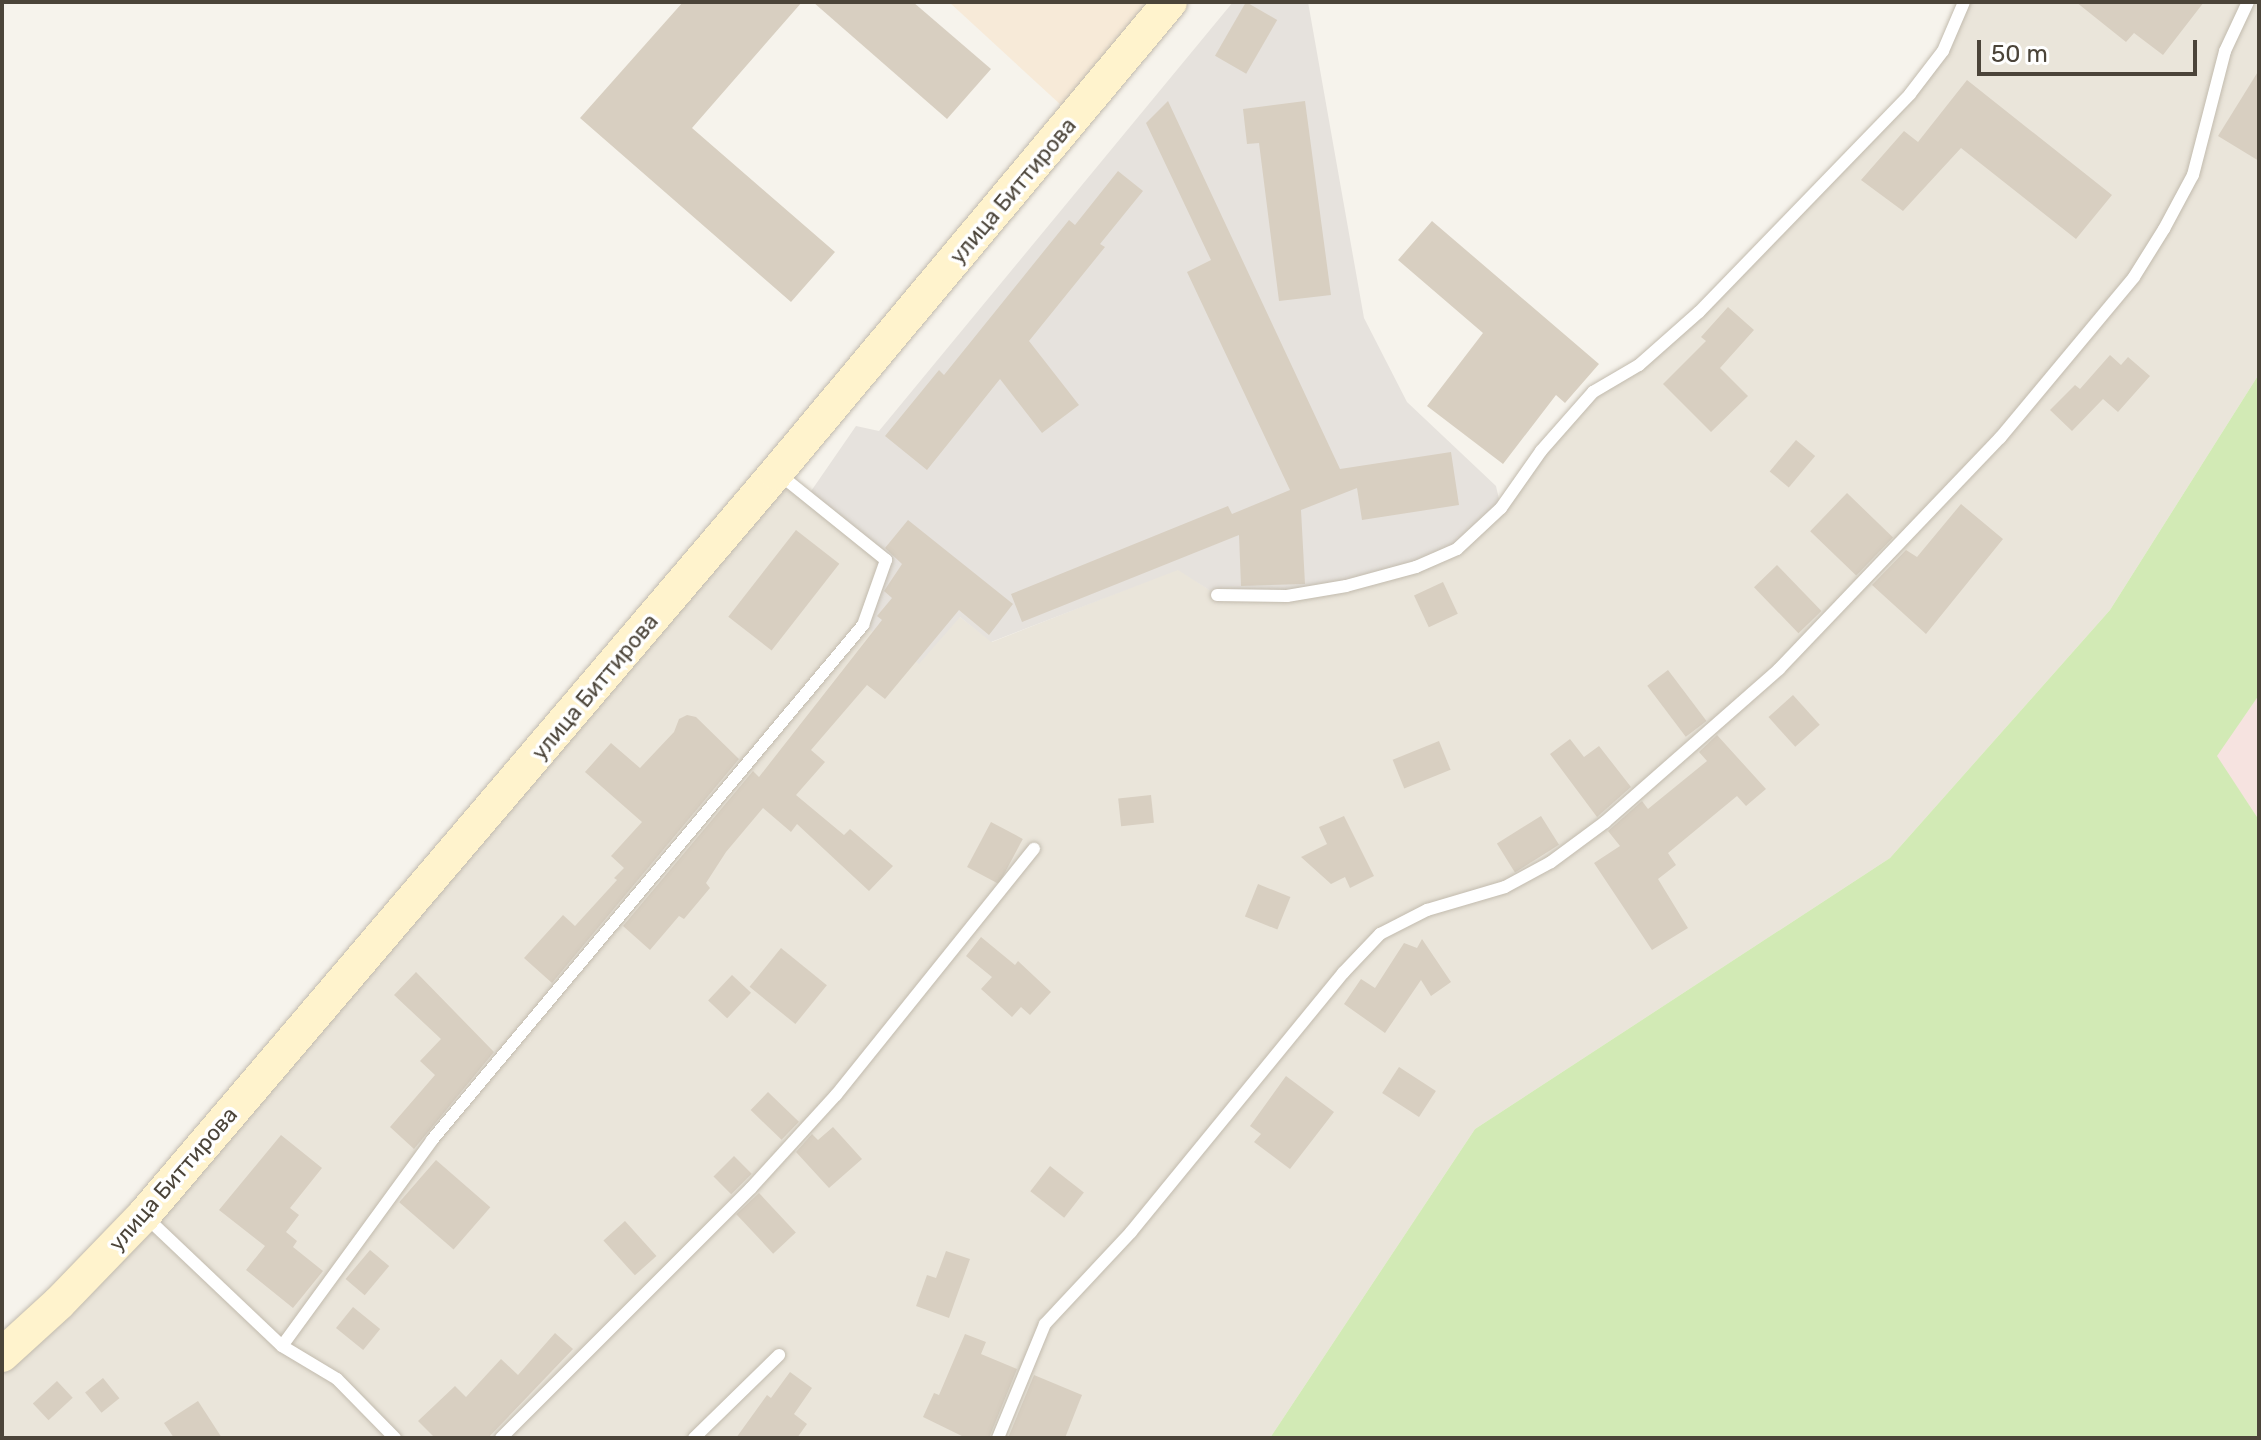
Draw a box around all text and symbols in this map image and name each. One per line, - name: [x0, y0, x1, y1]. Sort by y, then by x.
- scale bar: [1981, 24, 2201, 74]
- text: 50 m: [1991, 40, 2048, 68]
- street label: улица Биттирова: [944, 113, 1082, 269]
- street label: улица Биттирова: [526, 609, 664, 765]
- street label: улица Биттирова: [103, 1102, 243, 1256]

